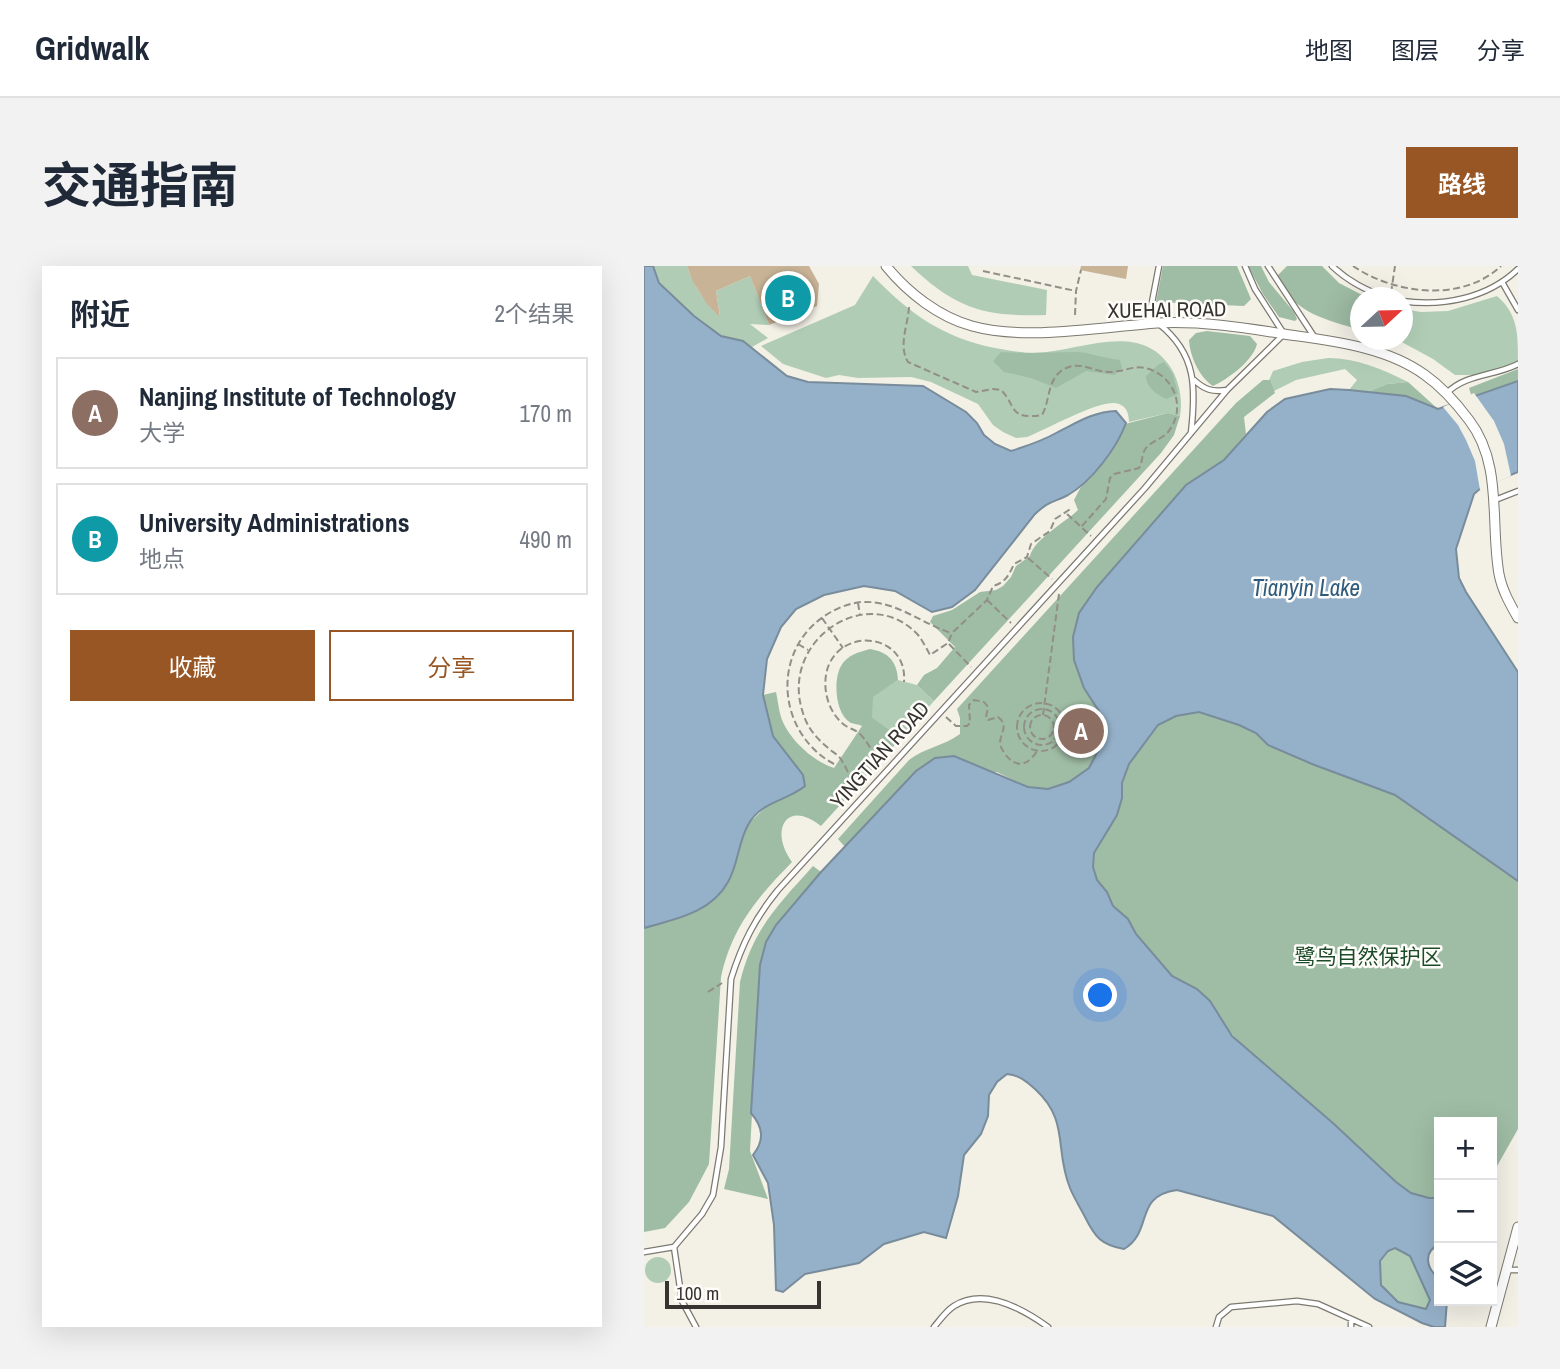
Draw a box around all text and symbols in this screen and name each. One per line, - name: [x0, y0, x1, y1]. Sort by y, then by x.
- text: Gridwalk: [35, 26, 149, 70]
- text: 地图: [1305, 34, 1353, 66]
- text: 图层: [1391, 34, 1439, 66]
- text: 分享: [1477, 34, 1525, 66]
- button: 路线: [1406, 147, 1518, 218]
- text: 交通指南: [42, 152, 238, 218]
- pin: B: [765, 272, 811, 324]
- north arrow: [1350, 287, 1413, 350]
- text: 附近: [70, 294, 130, 334]
- street label: XUEHAI ROAD: [1107, 294, 1227, 325]
- text: 2个结果: [495, 298, 574, 329]
- text: Nanjing Institute of Technology: [139, 379, 456, 414]
- text: A: [88, 398, 102, 429]
- text: 170 m: [520, 398, 572, 429]
- text: 大学: [139, 417, 185, 448]
- text: University Administrations: [139, 505, 410, 540]
- text: B: [88, 524, 102, 555]
- text: 490 m: [520, 524, 572, 555]
- text: 地点: [139, 543, 185, 574]
- water label: Tianyin Lake: [1252, 572, 1360, 603]
- button: 收藏: [70, 630, 315, 701]
- button: 分享: [329, 630, 574, 701]
- street label: YINGTIAN ROAD: [823, 694, 936, 815]
- pin: A: [1058, 705, 1104, 757]
- park label: 鹭鸟自然保护区: [1295, 942, 1442, 971]
- your location: [1083, 978, 1117, 1012]
- map controls: [1434, 1117, 1497, 1306]
- button: +: [1434, 1117, 1497, 1180]
- button: −: [1434, 1180, 1497, 1243]
- button: layers: [1434, 1243, 1497, 1306]
- scale bar: [665, 1278, 821, 1310]
- text: 100 m: [676, 1280, 719, 1306]

